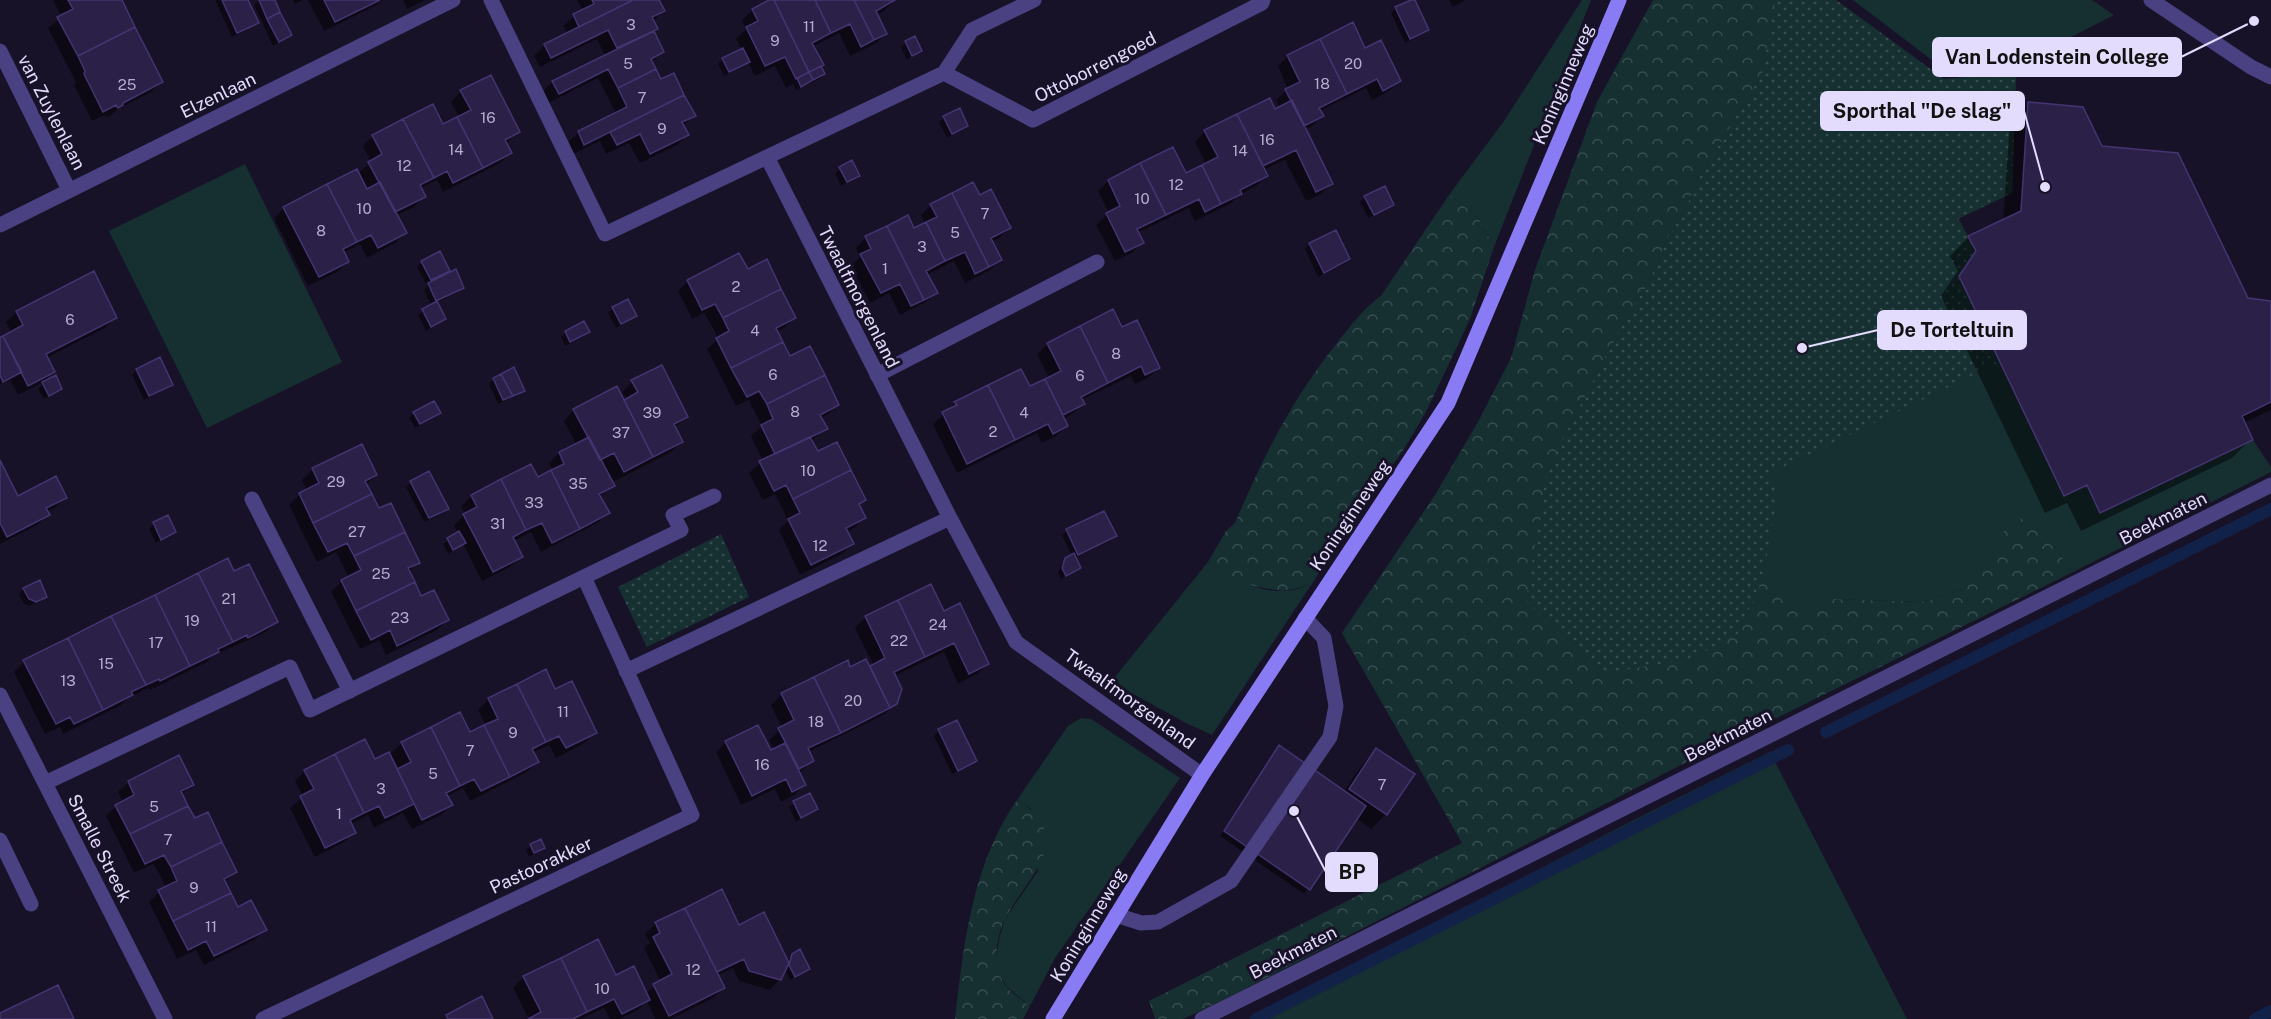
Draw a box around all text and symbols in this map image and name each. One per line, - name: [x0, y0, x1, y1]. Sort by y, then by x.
- house number: 3: [626, 16, 636, 33]
- house number: 11: [803, 18, 815, 35]
- street label: Koninginneweg: [1528, 20, 1598, 148]
- street label: Ottoborrengoed: [1031, 27, 1159, 107]
- house number: 9: [770, 32, 780, 49]
- callout: Van Lodenstein College: [1933, 38, 2181, 76]
- text: Van Lodenstein College: [1945, 45, 2169, 69]
- street label: van Zuylenlaan: [14, 51, 90, 173]
- house number: 5: [623, 55, 633, 72]
- house number: 20: [1344, 55, 1362, 72]
- street label: Elzenlaan: [177, 68, 259, 122]
- house number: 18: [1314, 75, 1330, 92]
- house number: 25: [118, 76, 136, 93]
- house number: 7: [637, 89, 647, 106]
- callout: Sporthal "De slag": [1821, 92, 2024, 130]
- text: Sporthal "De slag": [1833, 99, 2011, 123]
- house number: 16: [480, 109, 496, 126]
- house number: 9: [657, 120, 667, 137]
- house number: 16: [1259, 131, 1275, 148]
- house number: 14: [448, 141, 464, 158]
- house number: 14: [1232, 142, 1248, 159]
- house number: 12: [396, 157, 412, 174]
- house number: 12: [1168, 176, 1184, 193]
- house number: 10: [1134, 190, 1150, 207]
- house number: 10: [356, 200, 372, 217]
- house number: 7: [980, 205, 990, 222]
- house number: 8: [316, 222, 326, 239]
- street label: Twaalfmorgenland: [814, 223, 904, 371]
- house number: 5: [950, 224, 960, 241]
- house number: 3: [917, 238, 927, 255]
- house number: 1: [882, 260, 888, 277]
- house number: 2: [732, 278, 741, 295]
- house number: 6: [65, 311, 75, 328]
- callout: De Torteltuin: [1878, 311, 2026, 349]
- text: De Torteltuin: [1890, 318, 2014, 342]
- house number: 4: [750, 322, 760, 339]
- house number: 8: [1111, 345, 1121, 362]
- house number: 6: [768, 366, 778, 383]
- house number: 6: [1075, 367, 1085, 384]
- house number: 8: [790, 403, 800, 420]
- house number: 39: [643, 404, 661, 421]
- house number: 4: [1019, 404, 1029, 421]
- house number: 2: [989, 423, 998, 440]
- house number: 37: [612, 424, 630, 441]
- street label: Koninginneweg: [1305, 456, 1395, 574]
- house number: 10: [800, 462, 816, 479]
- house number: 29: [327, 473, 345, 490]
- house number: 35: [568, 475, 588, 492]
- street label: Beekmaten: [2116, 487, 2210, 549]
- house number: 33: [525, 494, 543, 511]
- house number: 31: [490, 515, 506, 532]
- house number: 27: [348, 523, 366, 540]
- house number: 12: [812, 537, 828, 554]
- house number: 25: [372, 565, 390, 582]
- house number: 21: [221, 590, 237, 607]
- house number: 23: [391, 609, 409, 626]
- house number: 19: [184, 612, 200, 629]
- house number: 24: [929, 616, 947, 633]
- house number: 22: [890, 632, 908, 649]
- house number: 17: [148, 634, 164, 651]
- street label: Twaalfmorgenland: [1061, 645, 1199, 753]
- house number: 15: [98, 655, 114, 672]
- house number: 13: [60, 672, 76, 689]
- house number: 20: [844, 692, 862, 709]
- house number: 11: [557, 703, 569, 720]
- street label: Beekmaten: [1681, 704, 1775, 766]
- house number: 18: [808, 713, 824, 730]
- house number: 9: [508, 724, 518, 741]
- house number: 7: [465, 742, 475, 759]
- house number: 16: [754, 756, 770, 773]
- house number: 5: [428, 765, 438, 782]
- house number: 7: [1377, 776, 1387, 793]
- house number: 3: [376, 780, 386, 797]
- street label: Smalle Streek: [64, 791, 136, 905]
- house number: 5: [149, 798, 159, 815]
- house number: 1: [336, 805, 342, 822]
- house number: 7: [163, 831, 173, 848]
- street label: Pastoorakker: [486, 832, 596, 898]
- callout: BP: [1326, 853, 1377, 891]
- text: BP: [1338, 860, 1366, 884]
- street label: Koninginneweg: [1046, 864, 1130, 986]
- house number: 9: [189, 879, 199, 896]
- house number: 11: [205, 918, 217, 935]
- street label: Beekmaten: [1246, 921, 1340, 983]
- house number: 12: [685, 961, 701, 978]
- house number: 10: [594, 980, 610, 997]

